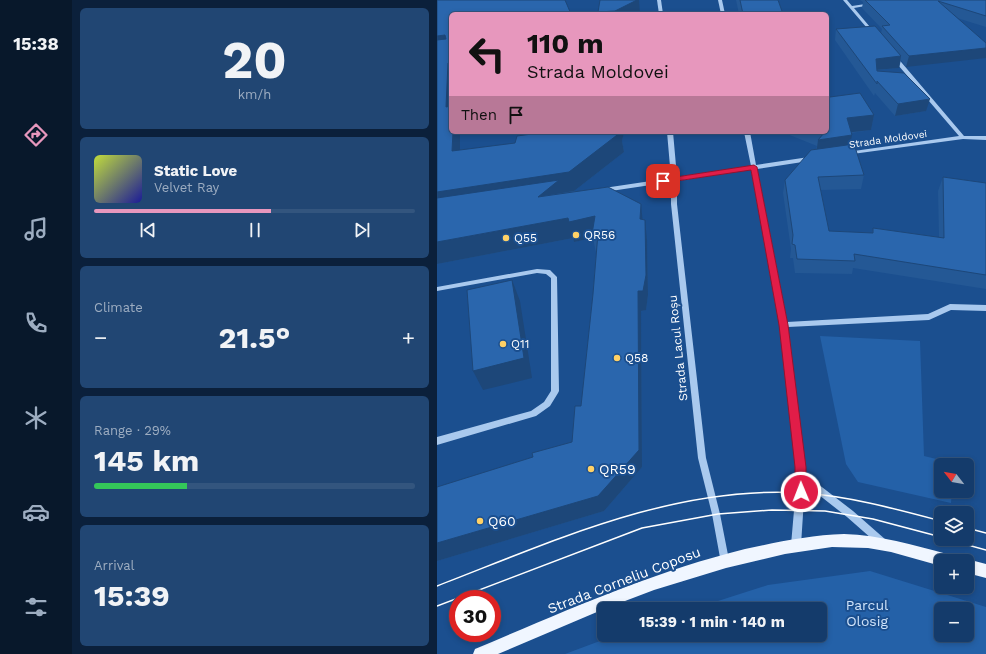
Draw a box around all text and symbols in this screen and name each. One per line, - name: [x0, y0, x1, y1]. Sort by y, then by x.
- text: 110 m: [527, 27, 604, 60]
- icon: left: [461, 28, 513, 80]
- text: 20: [222, 30, 287, 91]
- text: 15:38: [13, 33, 59, 54]
- text: Strada Moldovei: [527, 61, 669, 82]
- text: km/h: [238, 87, 271, 102]
- icon: arrive: [505, 104, 527, 126]
- text: Then: [461, 106, 497, 124]
- icon: directions: [22, 121, 50, 149]
- street label: Strada Moldovei: [848, 128, 928, 150]
- text: Static Love: [154, 162, 237, 180]
- pin: [646, 164, 680, 198]
- icon: arrive: [652, 170, 674, 192]
- text: Velvet Ray: [154, 180, 219, 195]
- icon: music: [22, 215, 50, 243]
- icon: previous: [137, 219, 159, 241]
- icon: pause: [244, 219, 266, 241]
- icon: next: [351, 219, 373, 241]
- place label: QR56: [584, 228, 615, 242]
- marker: QR56: [571, 230, 581, 240]
- place label: Q55: [514, 231, 537, 245]
- marker: Q55: [501, 233, 511, 243]
- street label: Strada Lacul Roșu: [665, 294, 691, 402]
- text: Climate: [94, 300, 143, 315]
- icon: phone: [22, 309, 50, 337]
- text: 21.5°: [219, 320, 290, 355]
- text: −: [94, 325, 107, 350]
- text: +: [402, 325, 415, 350]
- place label: Q11: [511, 337, 529, 351]
- marker: Q11: [498, 339, 508, 349]
- place label: Q58: [625, 351, 648, 365]
- marker: Q58: [612, 353, 622, 363]
- icon: climate: [22, 404, 50, 432]
- text: Range · 29%: [94, 423, 171, 438]
- text: 145 km: [94, 443, 199, 478]
- north arrow: [934, 458, 974, 498]
- map controls: [934, 458, 974, 642]
- place label: QR59: [599, 461, 636, 477]
- marker: QR59: [586, 464, 596, 474]
- position arrow: [780, 471, 822, 513]
- icon: car: [22, 498, 50, 526]
- button: layers: [934, 506, 974, 546]
- place label: Q60: [488, 513, 516, 529]
- marker: Q60: [475, 516, 485, 526]
- street label: Strada Corneliu Coposu: [545, 543, 703, 617]
- button: +: [934, 554, 974, 594]
- text: Arrival: [94, 558, 135, 573]
- text: 15:39: [94, 578, 170, 613]
- speed limit sign: 30: [449, 590, 501, 642]
- icon: filters: [22, 593, 50, 621]
- park label: Parcul Olosig: [846, 597, 889, 629]
- button: −: [934, 602, 974, 642]
- text: 15:39 · 1 min · 140 m: [639, 613, 785, 631]

